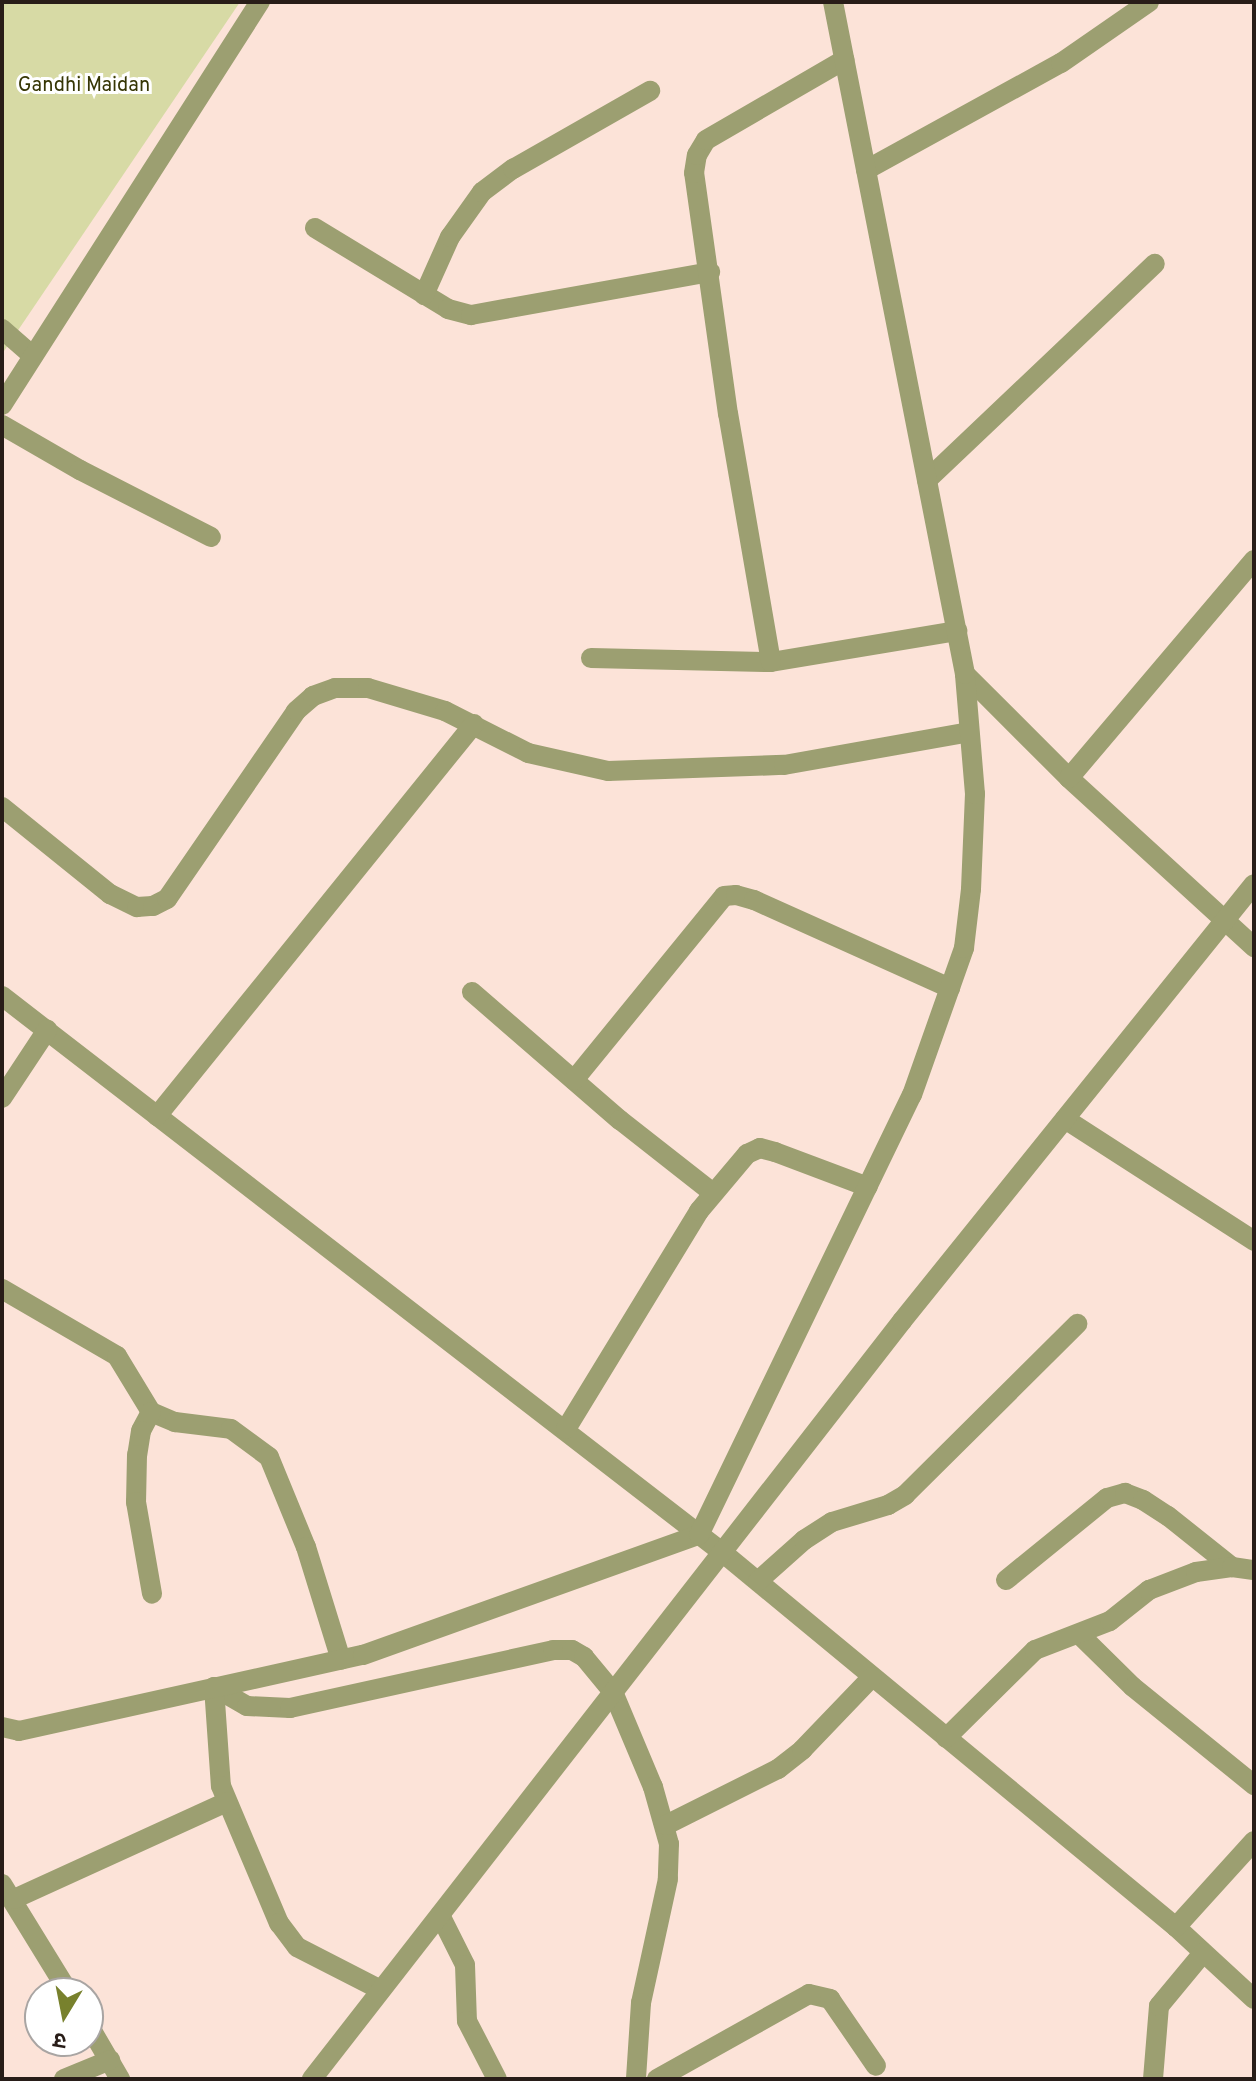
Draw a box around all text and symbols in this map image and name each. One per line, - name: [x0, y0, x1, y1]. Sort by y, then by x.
- park label: Gandhi Maidan: [18, 74, 150, 98]
- north arrow: [24, 1977, 104, 2057]
- text: उ: [51, 2025, 69, 2054]

